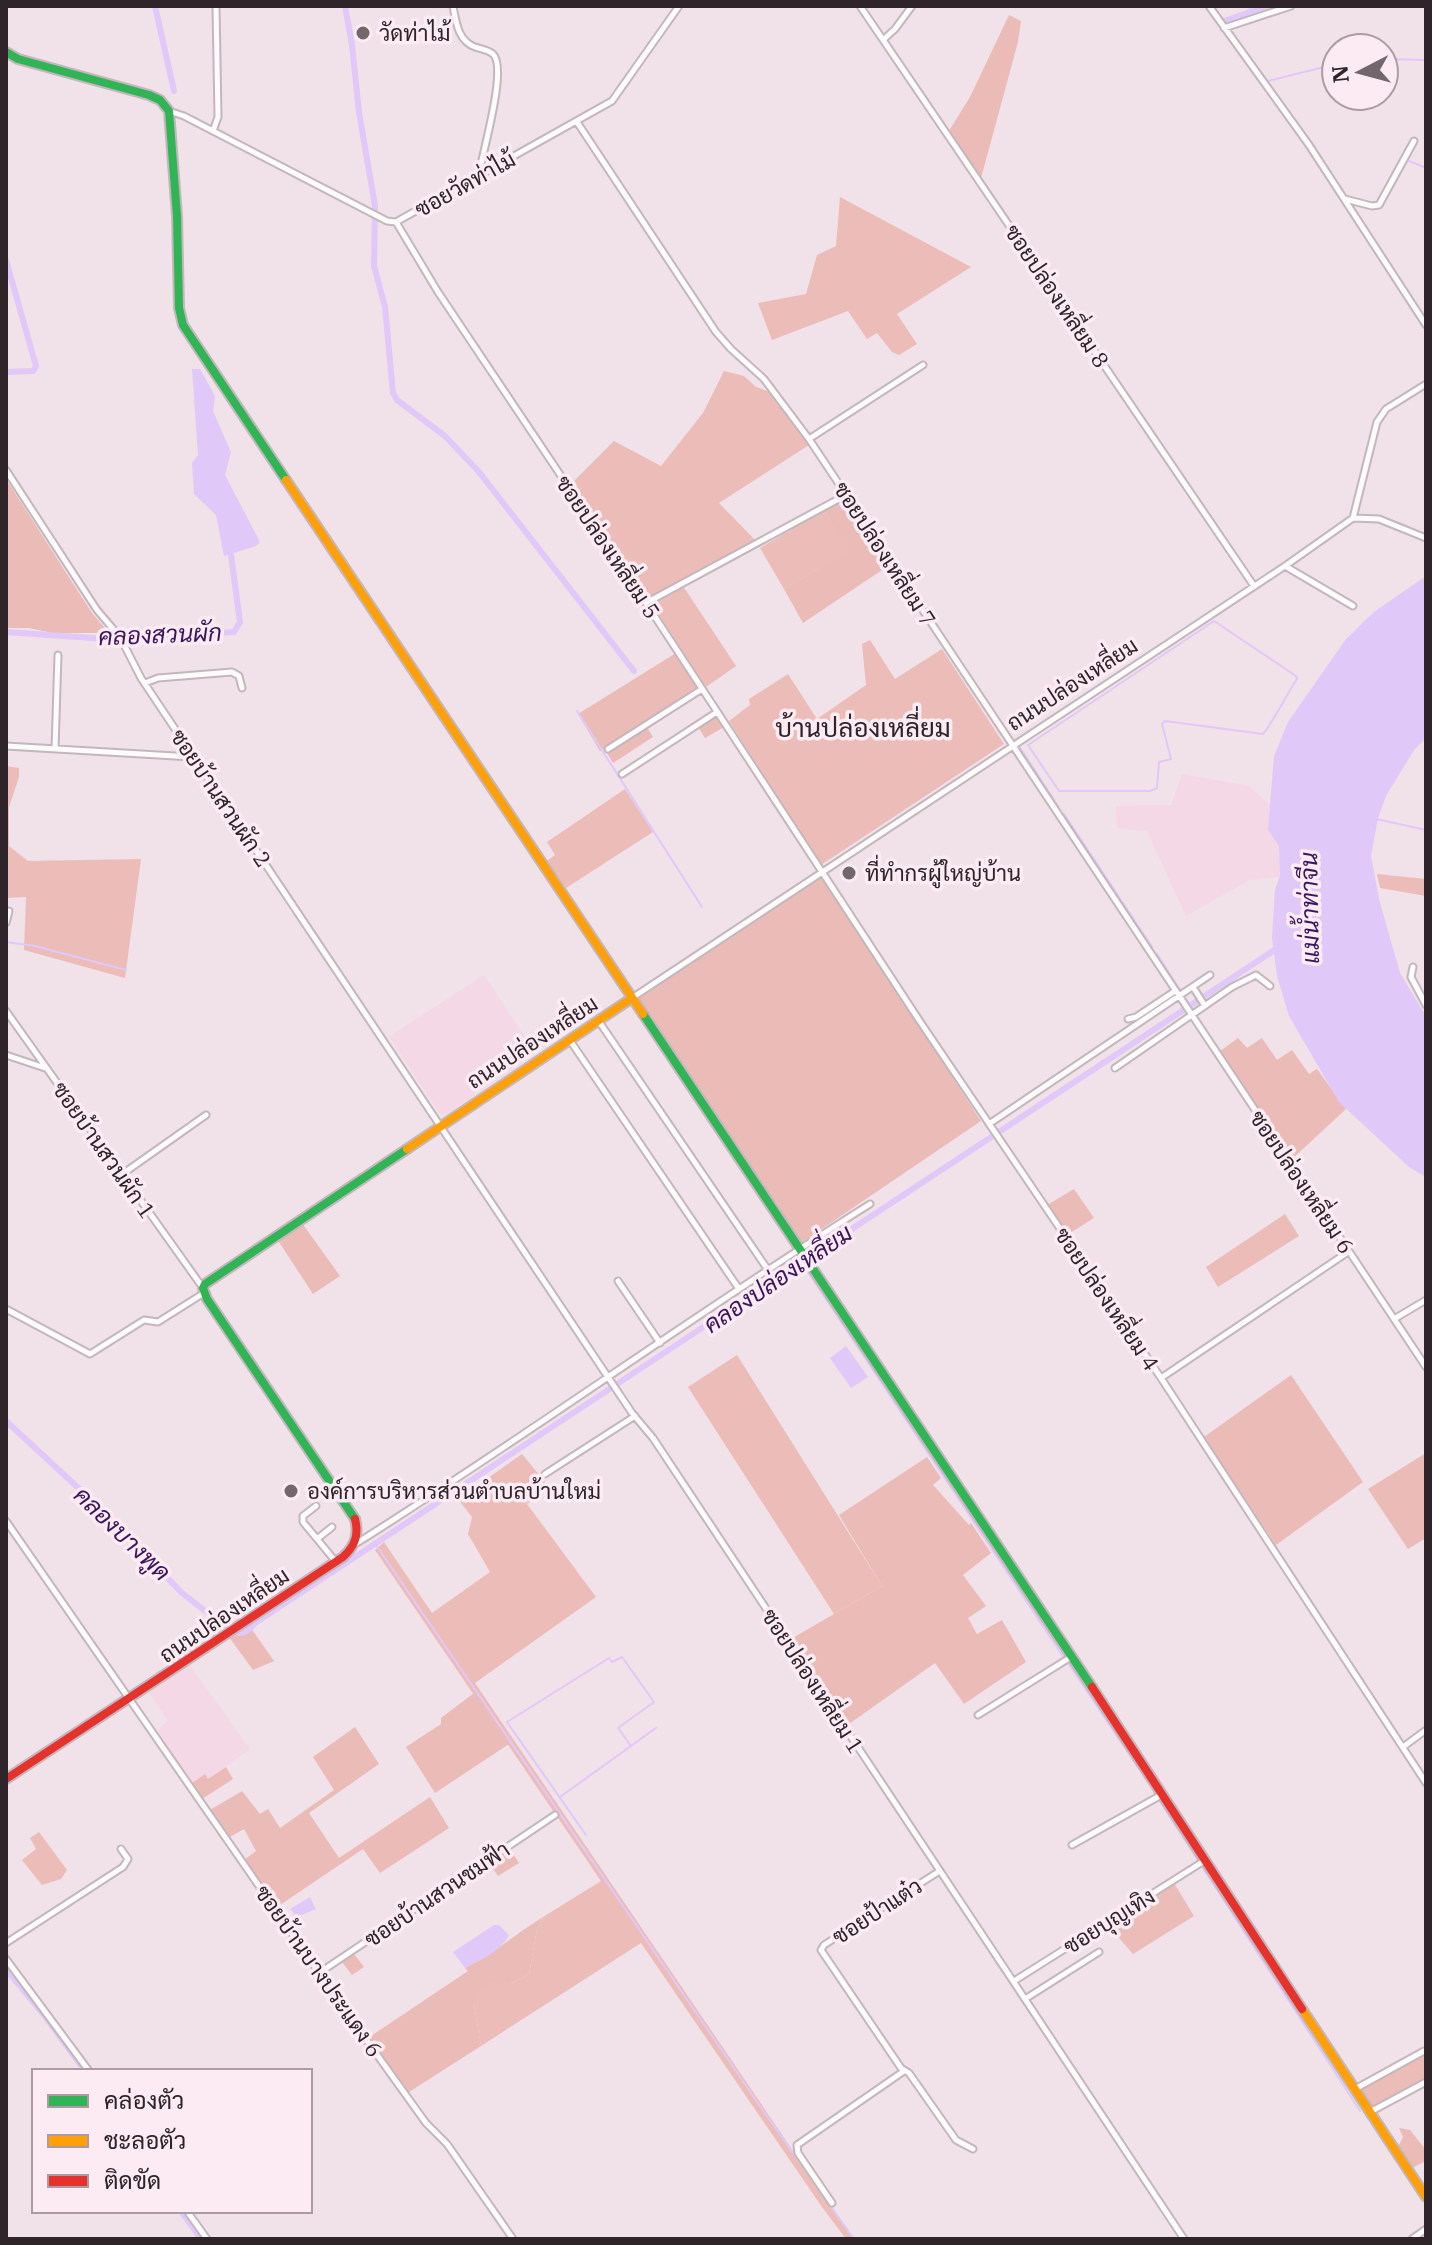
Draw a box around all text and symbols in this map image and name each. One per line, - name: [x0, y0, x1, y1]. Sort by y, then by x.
- place label: วัดท่าไม้: [379, 18, 452, 47]
- marker: วัดท่าไม้: [354, 24, 372, 42]
- north arrow: [1320, 32, 1400, 112]
- text: N: [1324, 64, 1355, 84]
- street label: ซอยวัดท่าไม้: [409, 144, 521, 223]
- street label: ซอยปล่องเหลี่ยม 8: [999, 216, 1119, 373]
- street label: ซอยปล่องเหลี่ยม 5: [550, 467, 670, 624]
- street label: ซอยปล่องเหลี่ยม 7: [828, 474, 946, 632]
- water label: คลองสวนผัก: [98, 616, 222, 652]
- street label: ถนนปล่องเหลี่ยม: [999, 627, 1143, 737]
- district label: บ้านปล่องเหลี่ยม: [775, 706, 951, 744]
- street label: ซอยบ้านสวนผัก 2: [164, 723, 278, 872]
- water label: แม่น้ำท่าจีน: [1289, 852, 1326, 964]
- place label: ที่ทำกรผู้ใหญ่บ้าน: [865, 854, 1021, 889]
- marker: ที่ทำกรผู้ใหญ่บ้าน: [840, 864, 858, 882]
- street label: ถนนปล่องเหลี่ยม: [459, 985, 603, 1095]
- street label: ซอยบ้านสวนผัก 1: [46, 1076, 162, 1224]
- street label: ซอยปล่องเหลี่ยม 6: [1244, 1102, 1364, 1259]
- water label: คลองปล่องเหลี่ยม: [695, 1213, 858, 1340]
- street label: ซอยปล่องเหลี่ยม 4: [1049, 1219, 1169, 1376]
- place label: องค์การบริหารส่วนตำบลบ้านใหม่: [307, 1476, 601, 1505]
- water label: คลองบางพูด: [66, 1479, 178, 1589]
- marker: องค์การบริหารส่วนตำบลบ้านใหม่: [282, 1482, 300, 1500]
- street label: ถนนปล่องเหลี่ยม: [151, 1557, 294, 1669]
- street label: ซอยปล่องเหลี่ยม 1: [756, 1601, 874, 1759]
- street label: ซอยบ้านสวนชมฟ้า: [358, 1834, 515, 1953]
- street label: ซอยป้าแต๋ว: [826, 1871, 927, 1950]
- street label: ซอยบ้านบางประแดง 6: [249, 1879, 390, 2062]
- street label: ซอยบุญเทิง: [1057, 1881, 1161, 1962]
- legend: [32, 2069, 312, 2213]
- text: คล่องตัว: [104, 2084, 184, 2116]
- text: ชะลอตัว: [104, 2124, 186, 2156]
- text: ติดขัด: [104, 2164, 161, 2196]

